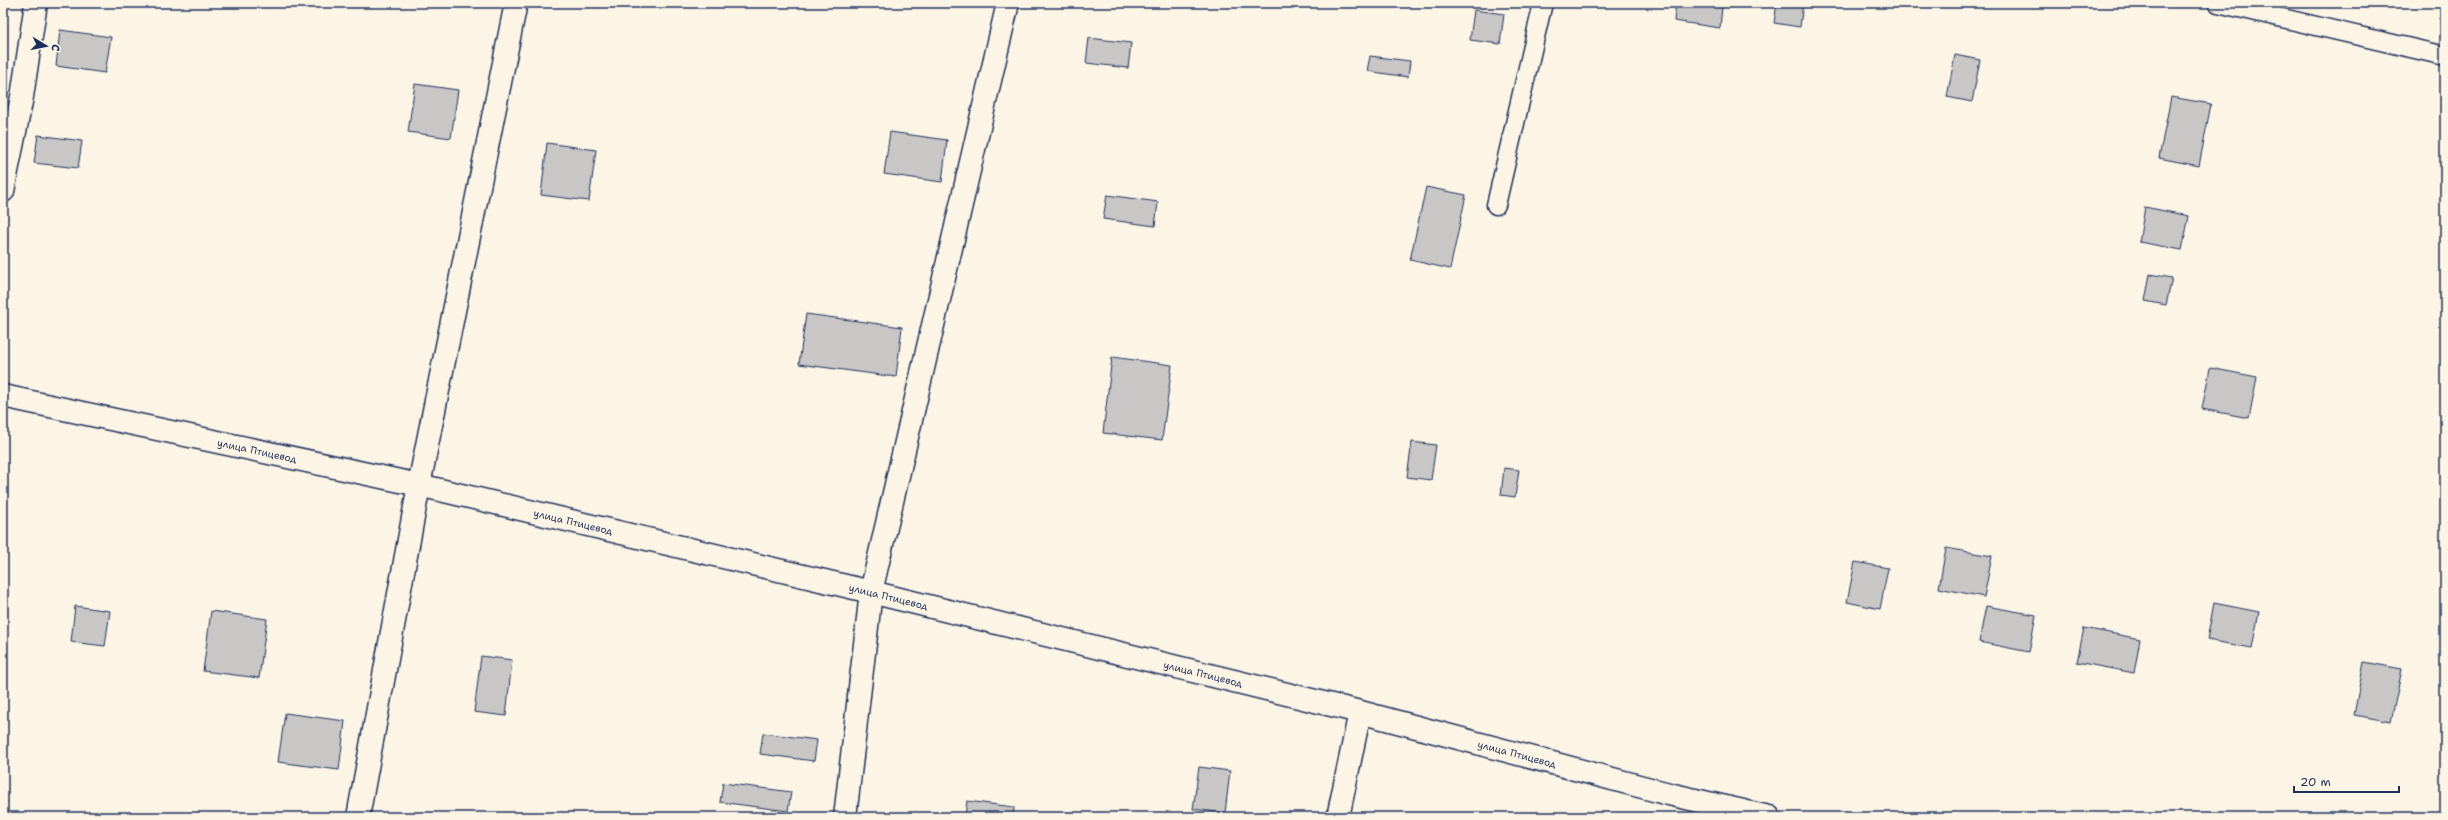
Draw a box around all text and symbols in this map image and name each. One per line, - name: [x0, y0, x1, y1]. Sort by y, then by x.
- north arrow: [26, 26, 66, 66]
- text: С: [47, 43, 63, 53]
- street label: улица Птицевод: [216, 436, 299, 465]
- street label: улица Птицевод: [532, 506, 615, 537]
- street label: улица Птицевод: [848, 581, 930, 612]
- street label: улица Птицевод: [1162, 658, 1245, 690]
- street label: улица Птицевод: [1476, 737, 1559, 771]
- scale bar: [2294, 768, 2399, 794]
- text: 20 m: [2300, 774, 2331, 790]

